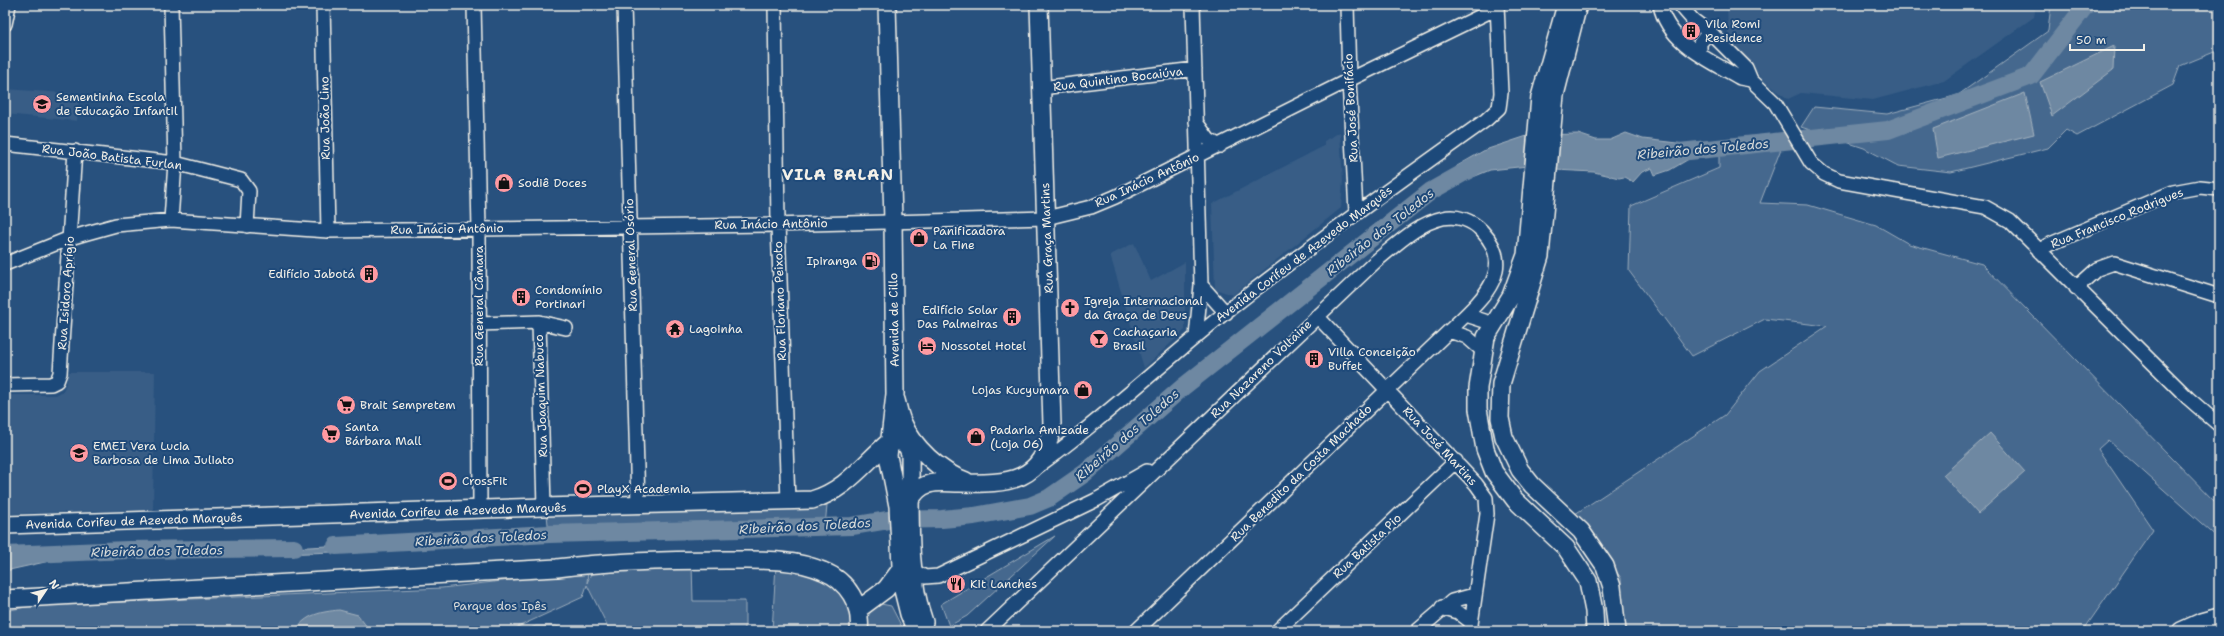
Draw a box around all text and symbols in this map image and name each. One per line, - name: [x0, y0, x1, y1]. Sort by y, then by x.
- place label: Vila Romi Residence: [1705, 16, 1763, 46]
- building icon: Vila Romi Residence: [1680, 20, 1702, 42]
- scale bar: [2070, 26, 2144, 52]
- text: 50 m: [2076, 32, 2106, 48]
- street label: Rua José Bonifácio: [1340, 53, 1362, 163]
- street label: Rua Quintino Bocaiúva: [1052, 63, 1184, 95]
- street label: Rua João Lino: [316, 76, 334, 160]
- place label: Sementinha Escola de Educação Infantil: [56, 89, 178, 119]
- school or university icon: Sementinha Escola de Educação Infantil: [31, 93, 53, 115]
- water label: Ribeirão dos Toledos: [1636, 135, 1770, 163]
- street label: Rua João Batista Furlan: [41, 140, 183, 174]
- street label: Rua Inácio Antônio: [1092, 149, 1202, 211]
- district label: VILA BALAN: [782, 164, 894, 185]
- shop icon: Sodiê Doces: [493, 172, 515, 194]
- place label: Sodiê Doces: [518, 175, 587, 191]
- street label: Rua Graça Martins: [1037, 182, 1057, 294]
- street label: Avenida Corifeu de Azevedo Marquês: [1212, 182, 1396, 326]
- street label: Rua Francisco Rodrigues: [2048, 184, 2186, 252]
- water label: Ribeirão dos Toledos: [1323, 185, 1437, 279]
- street label: Rua General Osório: [621, 198, 641, 312]
- street label: Rua Inácio Antônio: [714, 215, 828, 233]
- street label: Rua Inácio Antônio: [390, 220, 504, 238]
- place label: Panificadora La Fine: [933, 223, 1006, 253]
- shop icon: Panificadora La Fine: [908, 227, 930, 249]
- street label: Rua Isidoro Aprígio: [54, 235, 78, 351]
- street label: Rua Floriano Peixoto: [770, 241, 790, 361]
- street label: Rua General Câmara: [471, 245, 487, 366]
- fuel station icon: Ipiranga: [860, 250, 882, 272]
- place label: Ipiranga: [807, 253, 858, 269]
- building icon: Edifício Jabotá: [358, 263, 380, 285]
- place label: Edifício Jabotá: [268, 266, 356, 282]
- street label: Avenida de Cillo: [885, 273, 903, 367]
- place label: Condomínio Portinari: [535, 282, 603, 312]
- building icon: Condomínio Portinari: [510, 286, 532, 308]
- place label: Igreja Internacional da Graça de Deus: [1084, 293, 1203, 323]
- church icon: Igreja Internacional da Graça de Deus: [1059, 297, 1081, 319]
- place label: Edifício Solar Das Palmeiras: [917, 302, 998, 332]
- building icon: Edifício Solar Das Palmeiras: [1001, 306, 1023, 328]
- street label: Rua Nazareno Voltaine: [1207, 316, 1315, 422]
- temple icon: Lagoinha: [664, 318, 686, 340]
- place label: Lagoinha: [689, 321, 743, 337]
- place label: Cachaçaria Brasil: [1113, 324, 1178, 354]
- bar icon: Cachaçaria Brasil: [1088, 328, 1110, 350]
- street label: Rua Joaquim Nabuco: [531, 334, 551, 458]
- hotel icon: Nossotel Hotel: [916, 335, 938, 357]
- place label: Nossotel Hotel: [941, 338, 1027, 354]
- place label: Villa Conceição Buffet: [1328, 344, 1416, 374]
- building icon: Villa Conceição Buffet: [1303, 348, 1325, 370]
- shop icon: Lojas Kucyumara: [1072, 379, 1094, 401]
- place label: Lojas Kucyumara: [972, 382, 1070, 398]
- water label: Ribeirão dos Toledos: [1072, 385, 1182, 485]
- supermarket icon: Brait Sempretem: [335, 394, 357, 416]
- place label: Brait Sempretem: [360, 397, 456, 413]
- street label: Rua Benedito da Costa Machado: [1227, 401, 1375, 545]
- street label: Rua José Martins: [1399, 403, 1481, 489]
- place label: Santa Bárbara Mall: [345, 419, 422, 449]
- place label: Padaria Amizade (Loja 06): [990, 422, 1089, 452]
- supermarket icon: Santa Bárbara Mall: [320, 423, 342, 445]
- shop icon: Padaria Amizade (Loja 06): [965, 426, 987, 448]
- place label: EMEI Vera Lucia Barbosa de Lima Juliato: [93, 438, 234, 468]
- school or university icon: EMEI Vera Lucia Barbosa de Lima Juliato: [68, 442, 90, 464]
- sports icon: CrossFit: [437, 470, 459, 492]
- place label: CrossFit: [462, 473, 508, 489]
- sports icon: PlayX Academia: [572, 478, 594, 500]
- place label: PlayX Academia: [597, 481, 691, 497]
- street label: Avenida Corifeu de Azevedo Marquês: [349, 499, 567, 523]
- street label: Avenida Corifeu de Azevedo Marquês: [25, 509, 243, 533]
- street label: Rua Batista Pio: [1329, 510, 1405, 582]
- water label: Ribeirão dos Toledos: [739, 514, 871, 538]
- water label: Ribeirão dos Toledos: [415, 526, 547, 550]
- water label: Ribeirão dos Toledos: [91, 541, 223, 561]
- north arrow: [26, 570, 66, 610]
- restaurant icon: Kit Lanches: [945, 573, 967, 595]
- place label: Kit Lanches: [970, 576, 1037, 592]
- text: N: [45, 577, 63, 593]
- park label: Parque dos Ipês: [453, 598, 547, 614]

